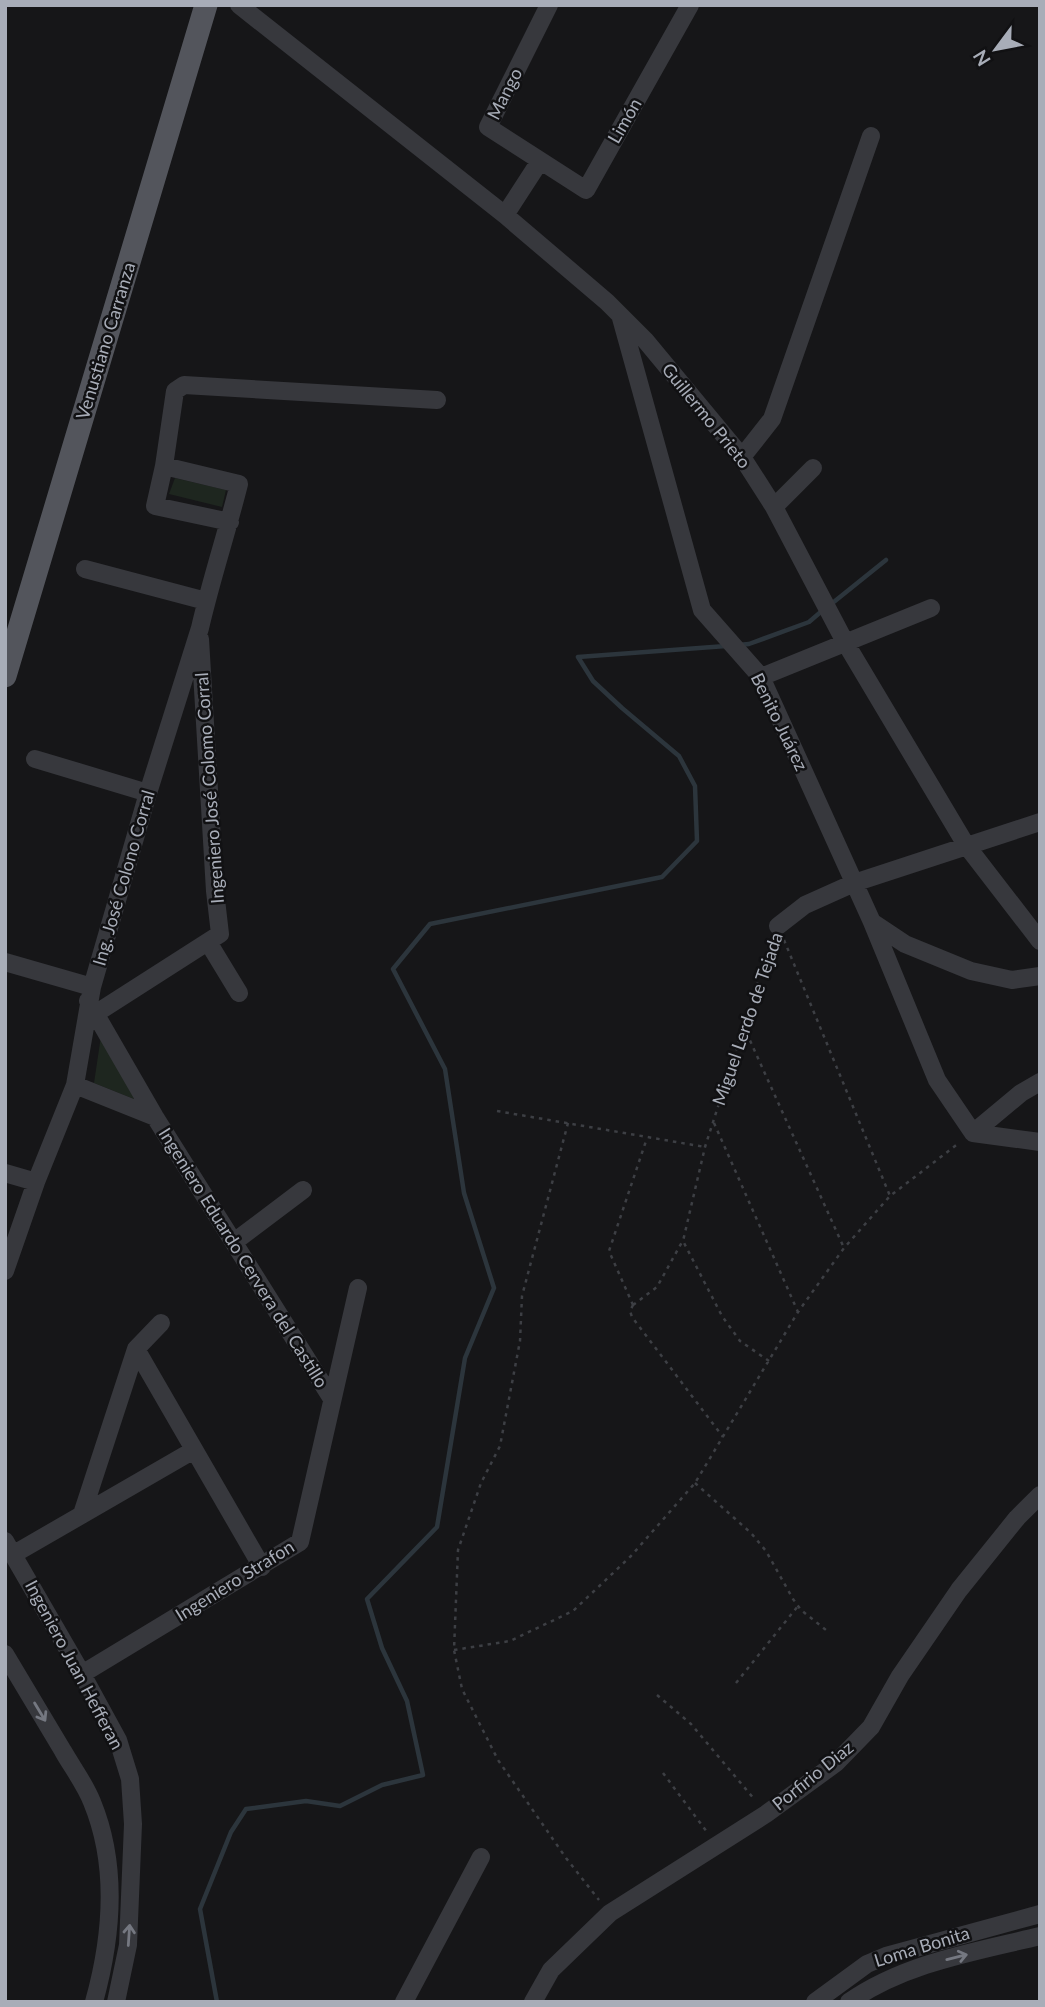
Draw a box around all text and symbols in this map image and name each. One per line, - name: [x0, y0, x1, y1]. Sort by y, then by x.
- north arrow: [961, 14, 1031, 84]
- text: N: [968, 46, 995, 71]
- street label: Mango: [482, 64, 526, 123]
- street label: Limón: [602, 94, 646, 147]
- street label: Venustiano Carranza: [71, 260, 139, 422]
- street label: Guillermo Prieto: [658, 358, 756, 472]
- street label: Benito Juárez: [747, 669, 813, 774]
- street label: Ingeniero José Colomo Corral: [190, 672, 228, 904]
- street label: Ing. José Colono Corral: [87, 787, 159, 968]
- street label: Miguel Lerdo de Tejada: [707, 929, 787, 1108]
- street label: Ingeniero Eduardo Cervera del Castillo: [154, 1124, 333, 1391]
- street label: Ingeniero Strafon: [171, 1535, 298, 1625]
- street label: Ingeniero Juan Hefferan: [21, 1576, 129, 1753]
- one-way arrow: [33, 1702, 47, 1722]
- street label: Porfirio Diaz: [767, 1736, 857, 1815]
- street label: Loma Bonita: [871, 1921, 972, 1971]
- one-way arrow: [123, 1924, 136, 1947]
- one-way arrow: [945, 1950, 967, 1963]

